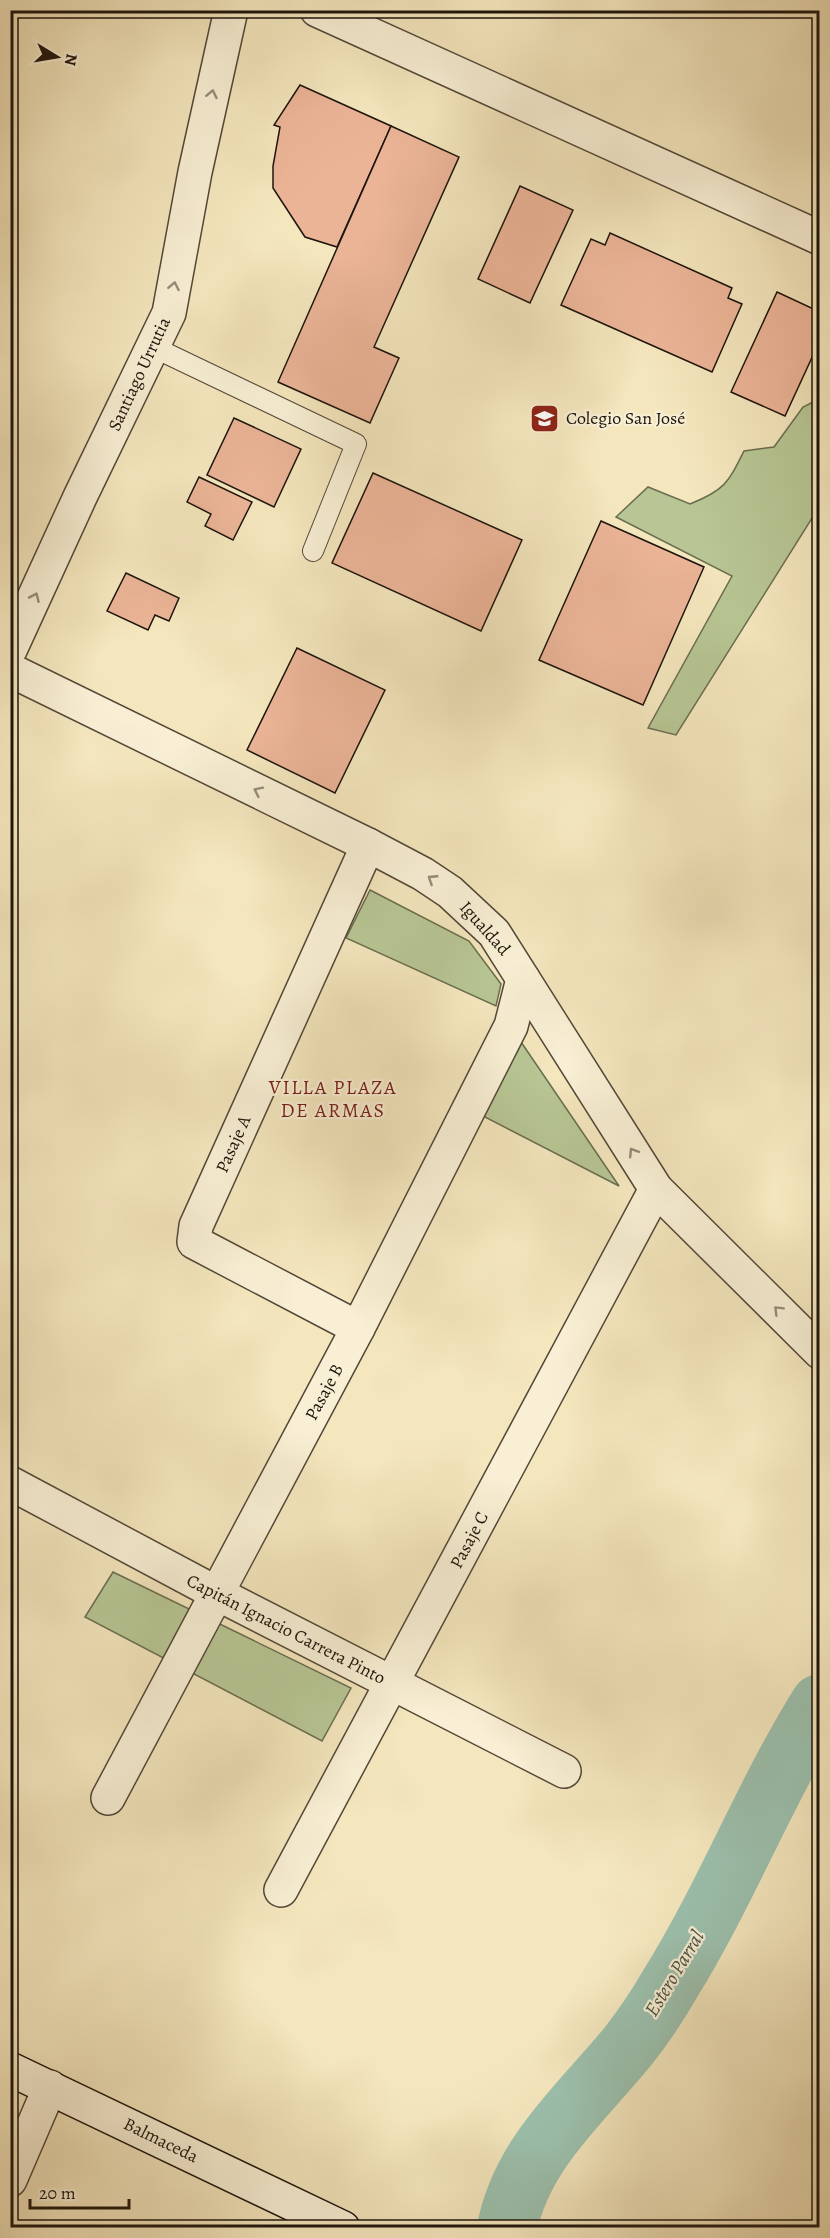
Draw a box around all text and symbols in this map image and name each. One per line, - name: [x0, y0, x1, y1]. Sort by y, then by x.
- north arrow: [27, 27, 87, 87]
- text: N: [59, 52, 83, 68]
- one-way arrow: [205, 90, 218, 100]
- one-way arrow: [167, 281, 180, 291]
- street label: Santiago Urrutia: [102, 313, 176, 435]
- school or university icon: Colegio San José: [529, 402, 561, 434]
- place label: Colegio San José: [566, 406, 685, 430]
- one-way arrow: [27, 592, 39, 603]
- one-way arrow: [253, 787, 264, 798]
- one-way arrow: [427, 875, 438, 886]
- street label: Igualdad: [454, 896, 516, 961]
- district label: VILLA PLAZA DE ARMAS: [268, 1074, 397, 1124]
- street label: Pasaje A: [210, 1111, 256, 1176]
- one-way arrow: [628, 1148, 640, 1158]
- one-way arrow: [775, 1307, 786, 1318]
- street label: Pasaje B: [299, 1360, 349, 1424]
- street label: Pasaje C: [444, 1507, 494, 1573]
- street label: Capitán Ignacio Carrera Pinto: [182, 1568, 390, 1690]
- water label: Estero Parral: [638, 1925, 711, 2021]
- street label: Balmaceda: [120, 2112, 203, 2169]
- scale bar: [30, 2172, 129, 2210]
- text: 20 m: [39, 2181, 76, 2205]

